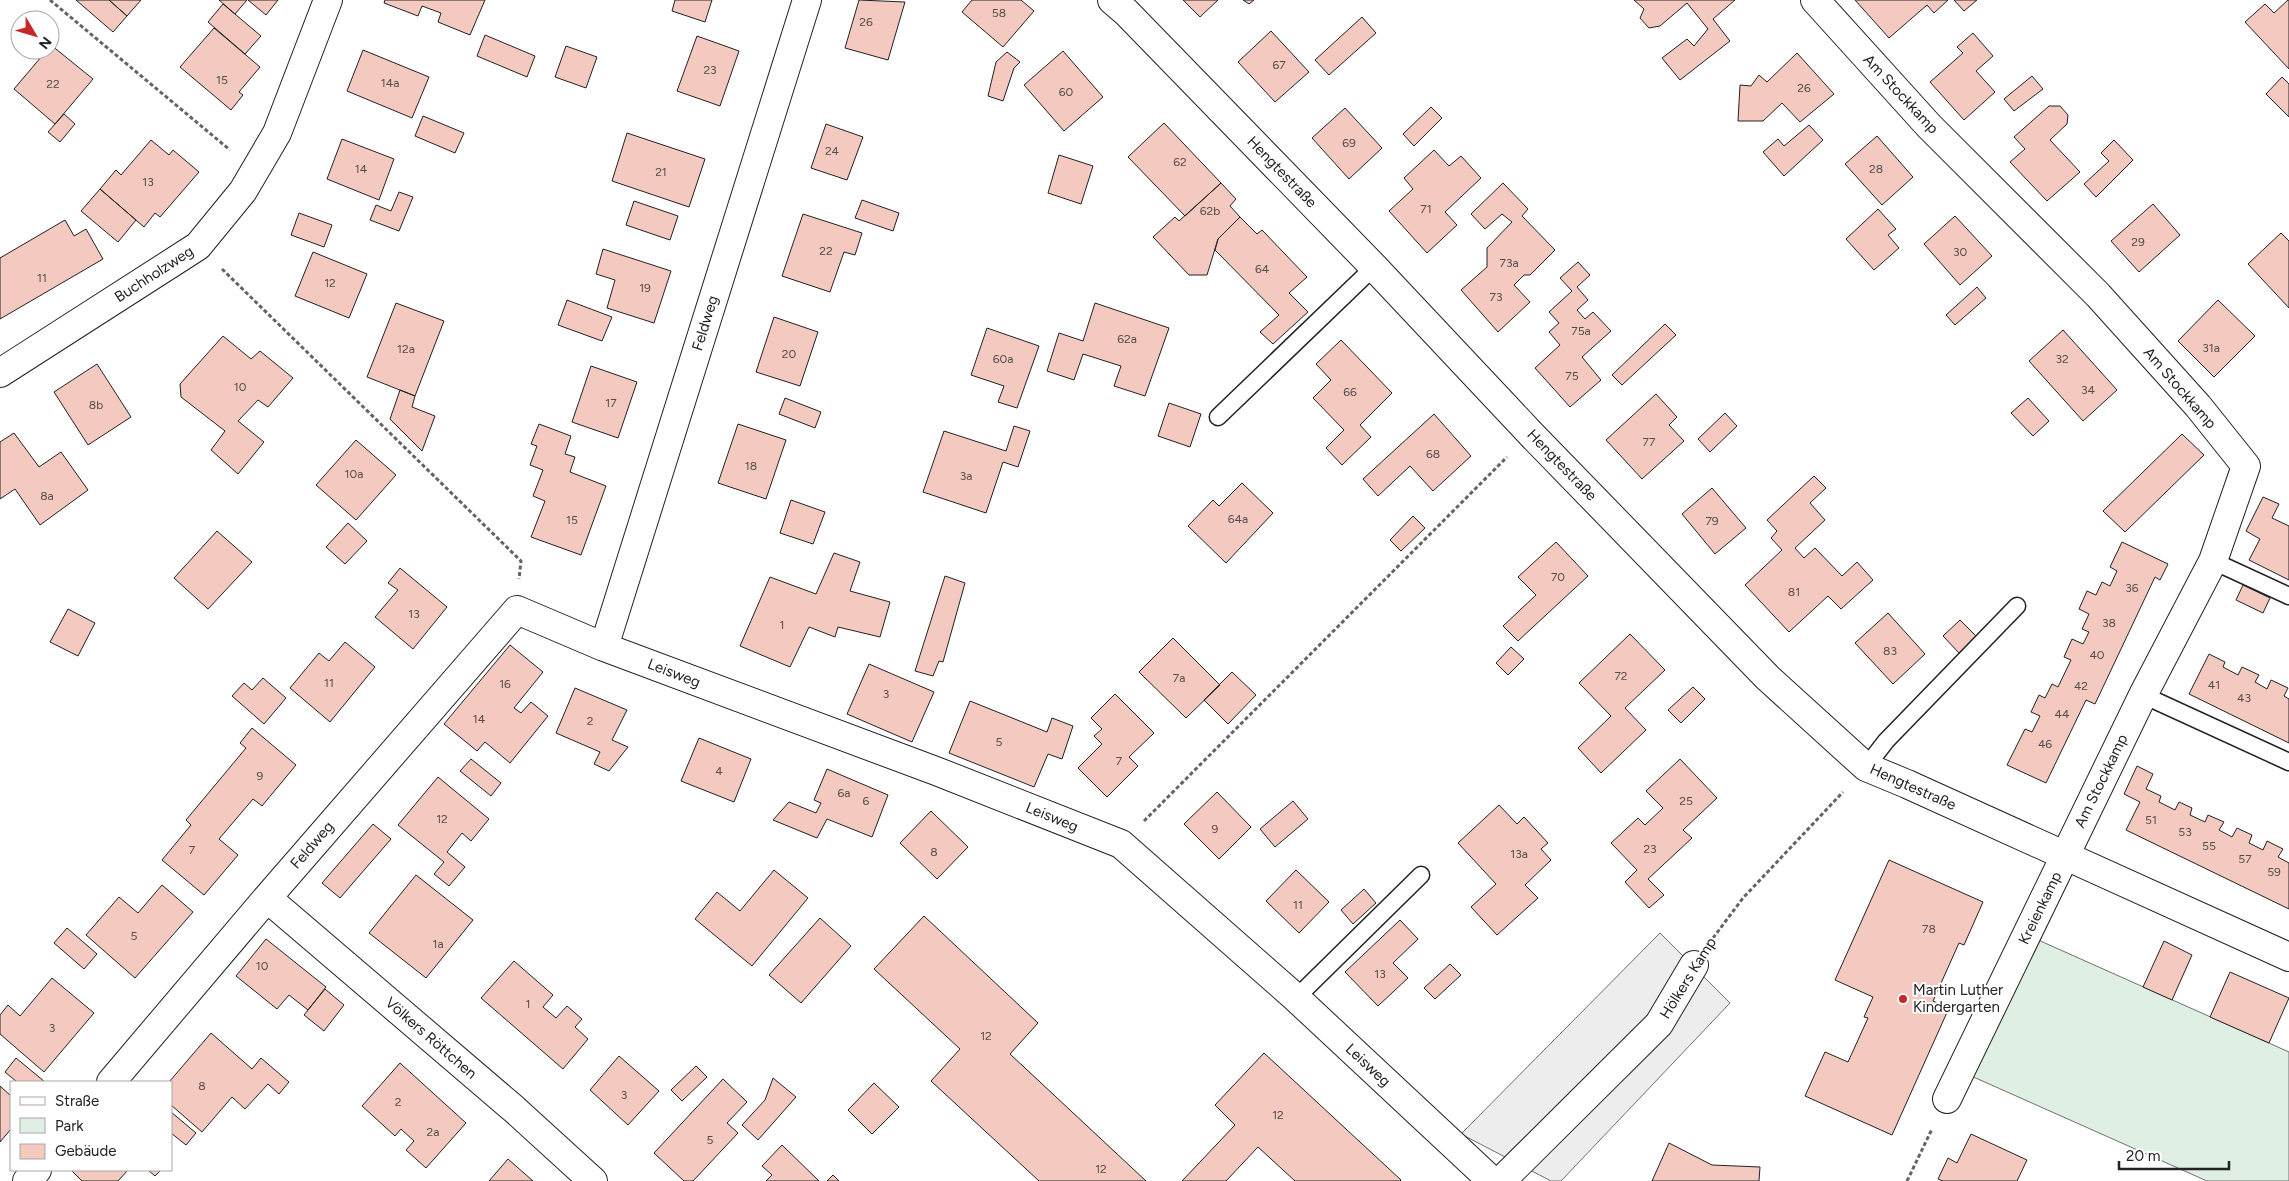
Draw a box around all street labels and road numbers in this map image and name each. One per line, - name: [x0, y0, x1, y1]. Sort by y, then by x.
- street label: Am Stockkamp: [1860, 51, 1942, 138]
- street label: Hengtestraße: [1243, 132, 1321, 212]
- street label: Buchholzweg: [111, 242, 197, 306]
- street label: Feldweg: [688, 293, 722, 353]
- street label: Am Stockkamp: [2140, 344, 2220, 432]
- street label: Hengtestraße: [1523, 425, 1601, 505]
- street label: Leisweg: [645, 655, 703, 691]
- street label: Am Stockkamp: [2071, 731, 2131, 831]
- street label: Hengtestraße: [1867, 760, 1959, 814]
- street label: Leisweg: [1023, 798, 1081, 836]
- street label: Feldweg: [287, 818, 337, 872]
- street label: Kreienkamp: [2015, 869, 2065, 947]
- street label: Hölkers Kamp: [1656, 934, 1720, 1022]
- street label: Völkers Röttchen: [382, 993, 480, 1083]
- street label: Leisweg: [1342, 1040, 1394, 1090]

